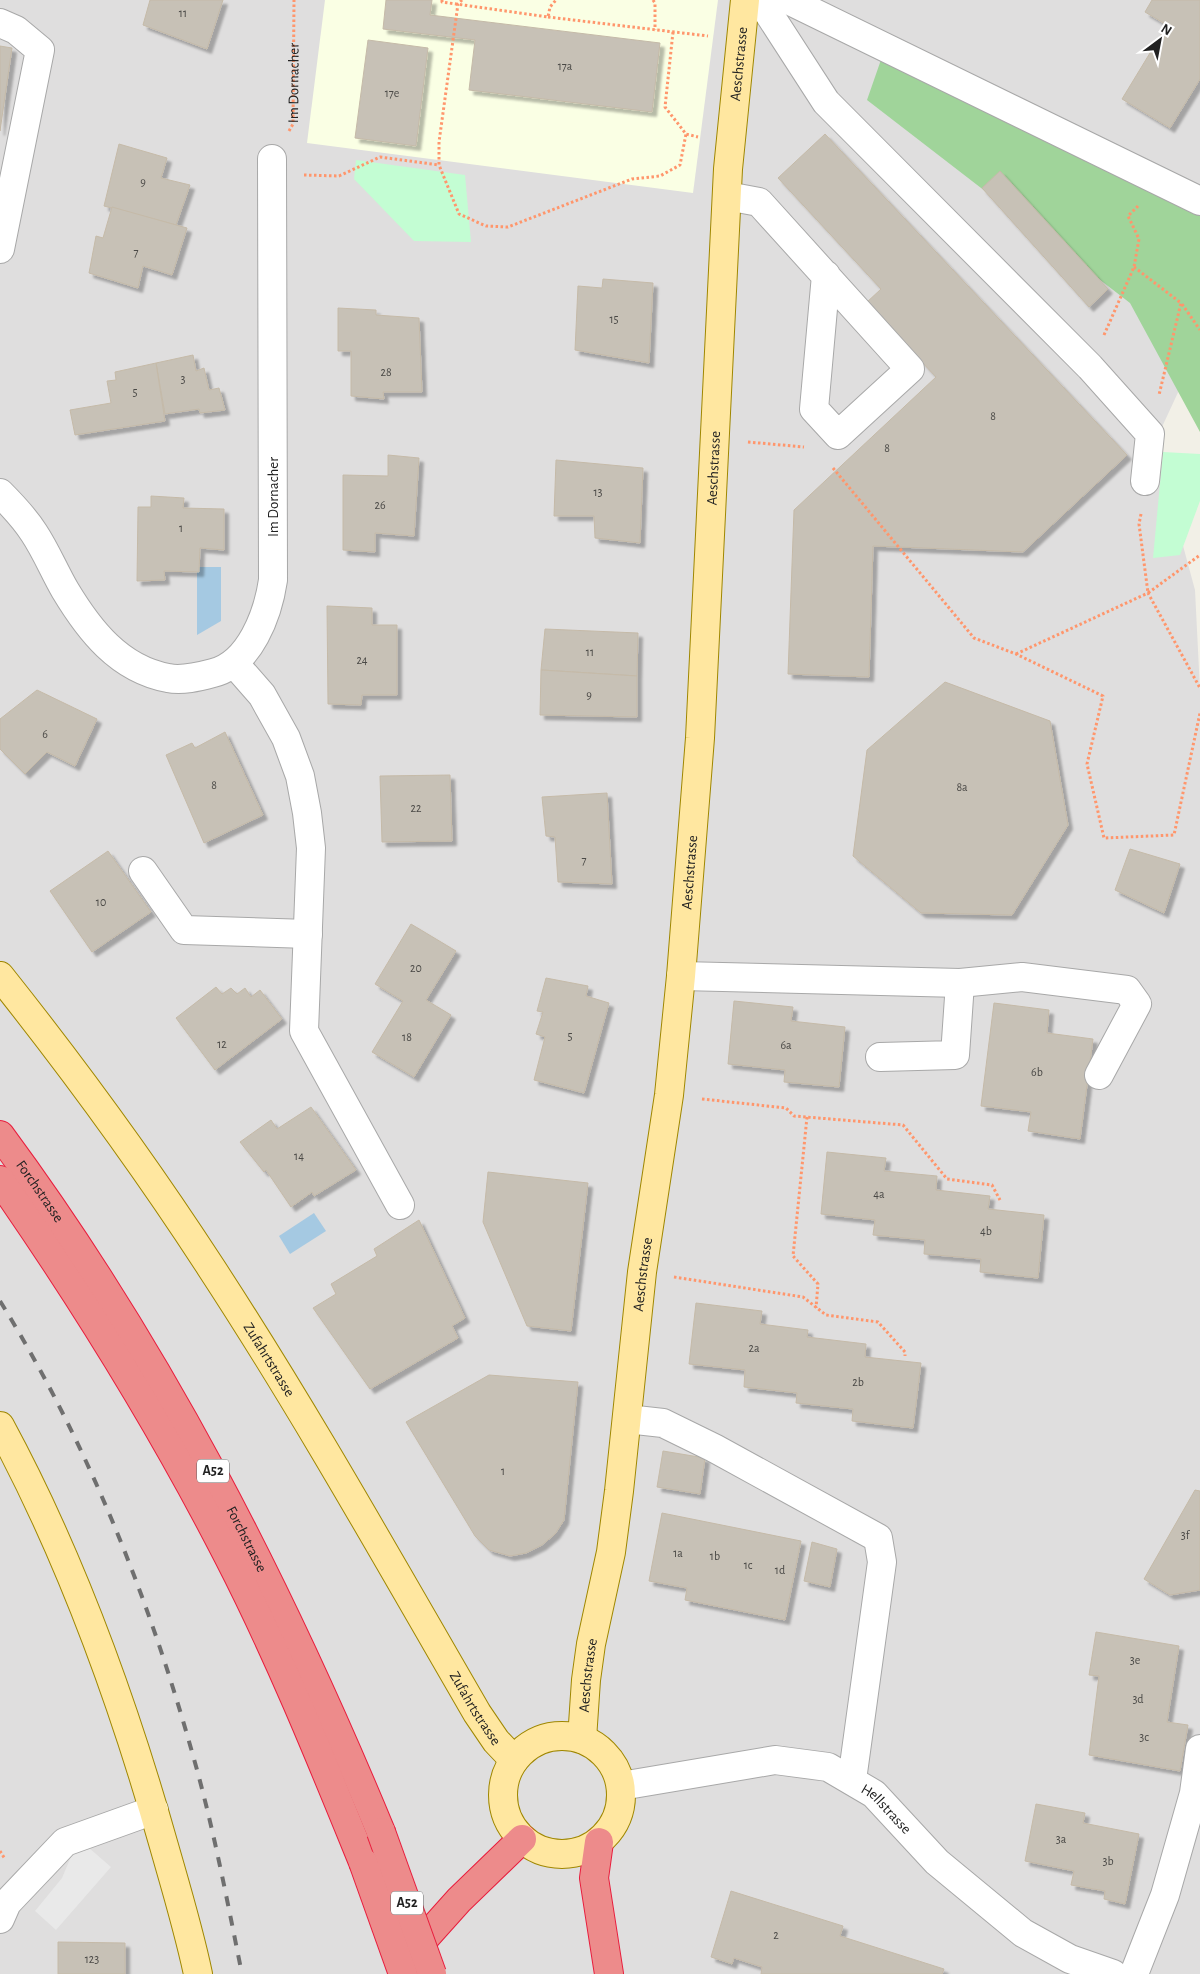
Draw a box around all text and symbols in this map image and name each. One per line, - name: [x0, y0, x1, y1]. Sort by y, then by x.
- house number: 11: [179, 7, 187, 19]
- north arrow: [1135, 15, 1185, 65]
- text: N: [1159, 21, 1174, 38]
- street label: Aeschstrasse: [727, 26, 750, 102]
- street label: Im Dornacher: [286, 43, 301, 123]
- house number: 17a: [558, 60, 573, 72]
- house number: 17e: [385, 87, 399, 99]
- house number: 9: [140, 176, 146, 188]
- house number: 7: [133, 246, 139, 258]
- house number: 15: [609, 313, 619, 325]
- house number: 28: [380, 366, 392, 378]
- house number: 3: [181, 373, 186, 385]
- house number: 5: [132, 386, 138, 398]
- house number: 8: [990, 410, 996, 422]
- street label: Aeschstrasse: [704, 430, 723, 506]
- house number: 8: [884, 442, 890, 454]
- street label: Im Dornacher: [266, 457, 281, 537]
- house number: 13: [593, 486, 603, 498]
- house number: 26: [374, 499, 386, 511]
- house number: 1: [179, 522, 183, 534]
- house number: 11: [586, 646, 594, 658]
- house number: 24: [356, 654, 368, 666]
- house number: 9: [586, 689, 592, 701]
- house number: 6: [42, 728, 48, 740]
- house number: 8: [211, 779, 217, 791]
- house number: 8a: [956, 781, 968, 793]
- house number: 22: [411, 802, 422, 814]
- street label: Aeschstrasse: [679, 835, 700, 910]
- house number: 7: [581, 854, 587, 866]
- house number: 10: [96, 896, 106, 908]
- house number: 20: [410, 962, 422, 974]
- house number: 5: [567, 1030, 573, 1042]
- house number: 18: [402, 1031, 412, 1043]
- house number: 12: [217, 1038, 227, 1050]
- house number: 6a: [780, 1039, 792, 1051]
- house number: 6b: [1031, 1066, 1043, 1078]
- house number: 14: [294, 1150, 304, 1162]
- street label: Forchstrasse: [13, 1157, 67, 1225]
- house number: 4a: [873, 1188, 885, 1200]
- house number: 4b: [980, 1225, 992, 1237]
- street label: Aeschstrasse: [630, 1236, 655, 1312]
- street label: Zufahrtstrasse: [241, 1320, 298, 1399]
- house number: 2a: [748, 1342, 760, 1354]
- house number: 2b: [852, 1376, 864, 1388]
- road number: A52: [197, 1460, 229, 1482]
- house number: 1: [501, 1465, 505, 1477]
- street label: Forchstrasse: [224, 1504, 270, 1574]
- house number: 3f: [1181, 1529, 1191, 1541]
- house number: 1a: [673, 1547, 683, 1559]
- house number: 1b: [710, 1550, 720, 1562]
- house number: 1c: [744, 1559, 753, 1571]
- house number: 1d: [775, 1564, 785, 1576]
- street label: Aeschstrasse: [576, 1637, 600, 1713]
- house number: 3e: [1130, 1654, 1140, 1666]
- street label: Zufahrtstrasse: [447, 1669, 504, 1748]
- house number: 3d: [1132, 1693, 1144, 1705]
- house number: 3c: [1139, 1731, 1149, 1743]
- street label: Hellstrasse: [859, 1781, 914, 1837]
- house number: 3a: [1056, 1833, 1067, 1845]
- house number: 3b: [1102, 1855, 1114, 1867]
- road number: A52: [391, 1892, 423, 1915]
- house number: 2: [773, 1929, 779, 1941]
- house number: 123: [85, 1953, 99, 1965]

